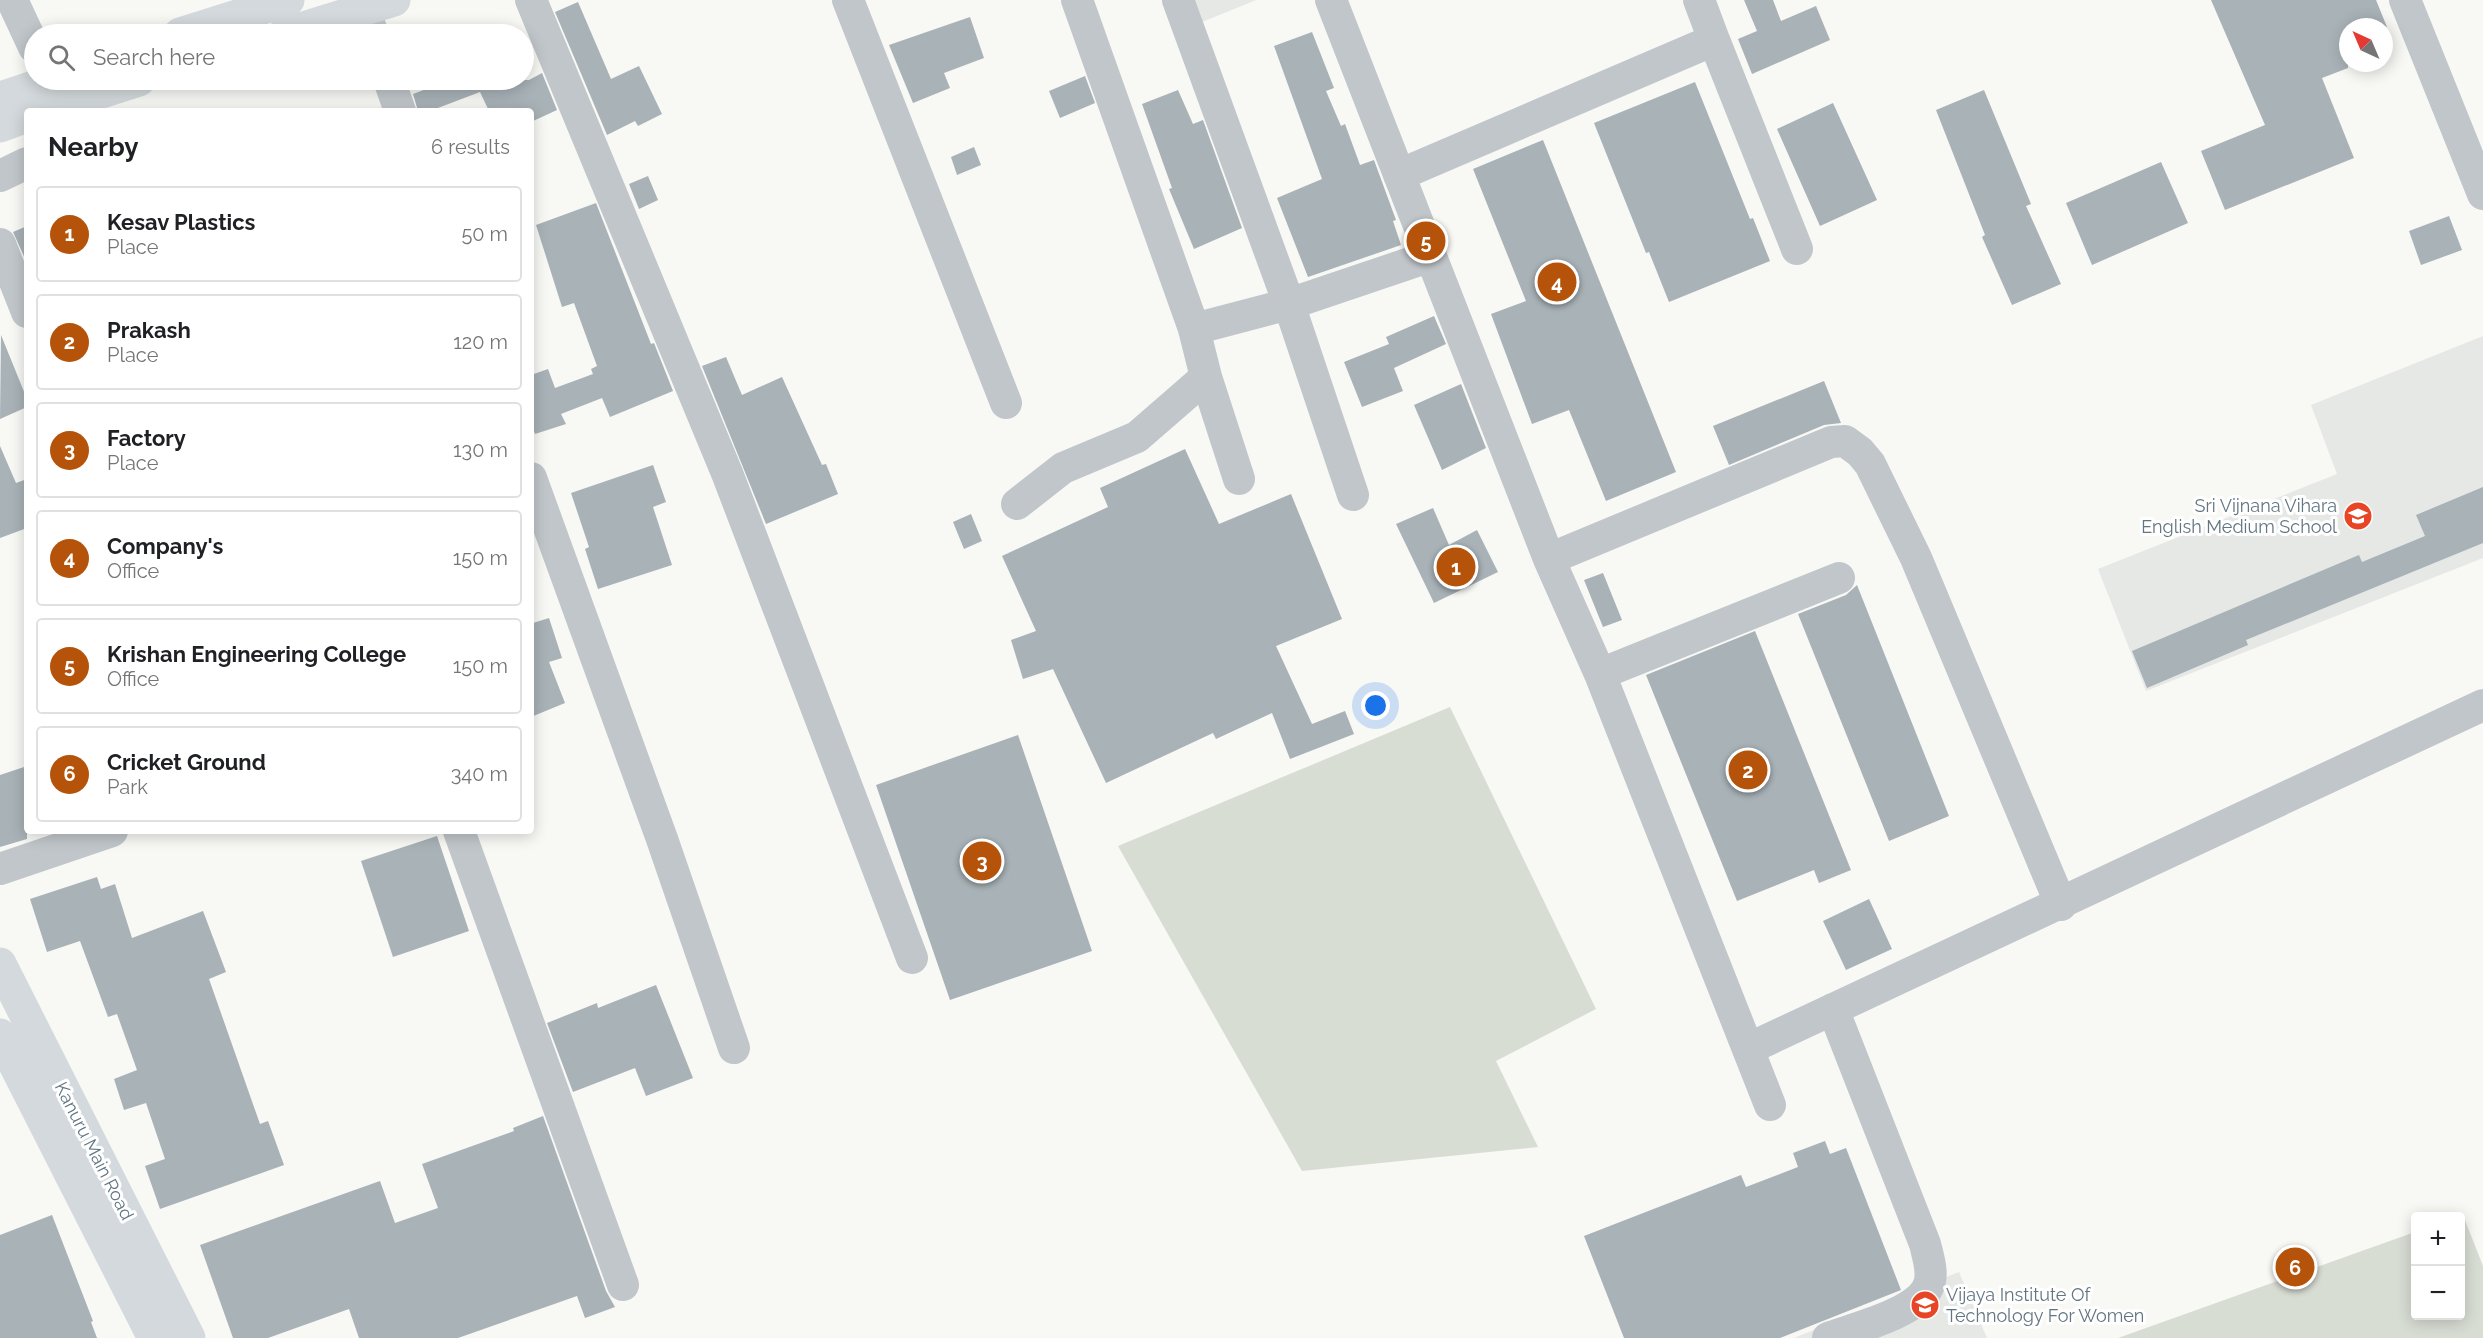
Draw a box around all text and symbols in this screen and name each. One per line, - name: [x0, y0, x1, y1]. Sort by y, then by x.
- north arrow: [2339, 18, 2393, 72]
- search box: [24, 24, 534, 90]
- icon: search: [45, 41, 78, 74]
- text: Search here: [93, 44, 215, 70]
- text: Nearby: [48, 132, 138, 162]
- text: 6 results: [431, 135, 510, 159]
- text: Kesav Plastics: [107, 209, 255, 235]
- pin: 5: [1406, 218, 1446, 264]
- text: 1: [65, 222, 74, 246]
- text: 50 m: [461, 222, 508, 246]
- text: Place: [107, 235, 158, 259]
- pin: 4: [1538, 260, 1576, 304]
- text: Prakash: [107, 317, 191, 343]
- text: 2: [64, 330, 75, 354]
- text: 120 m: [453, 330, 508, 354]
- text: Place: [107, 343, 158, 367]
- text: Factory: [107, 425, 186, 451]
- text: 3: [64, 438, 75, 462]
- text: 130 m: [453, 438, 508, 462]
- text: Place: [107, 451, 158, 475]
- place label: Sri Vijnana Vihara English Medium School: [2141, 495, 2337, 537]
- school or university icon: Sri Vijnana Vihara English Medium School: [2342, 500, 2374, 532]
- text: Company's: [107, 533, 223, 559]
- pin: 1: [1436, 544, 1476, 590]
- text: 4: [64, 546, 75, 570]
- text: 150 m: [453, 546, 508, 570]
- text: Office: [107, 559, 159, 583]
- text: Krishan Engineering College: [107, 641, 406, 667]
- text: 5: [64, 654, 75, 678]
- text: 150 m: [453, 654, 508, 678]
- text: Office: [107, 667, 159, 691]
- your location: [1361, 691, 1390, 720]
- pin: 2: [1728, 748, 1768, 792]
- text: Cricket Ground: [107, 749, 266, 775]
- text: 6: [63, 762, 76, 786]
- text: 340 m: [451, 762, 508, 786]
- text: Park: [107, 775, 148, 799]
- pin: 3: [962, 838, 1002, 884]
- street label: Kanuru Main Road: [51, 1078, 138, 1223]
- map controls: [2411, 1212, 2465, 1320]
- button: +: [2411, 1212, 2465, 1266]
- pin: 6: [2276, 1244, 2314, 1290]
- button: −: [2411, 1266, 2465, 1320]
- place label: Vijaya Institute Of Technology For Women: [1946, 1284, 2144, 1326]
- school or university icon: Vijaya Institute Of Technology For Women: [1909, 1289, 1941, 1321]

